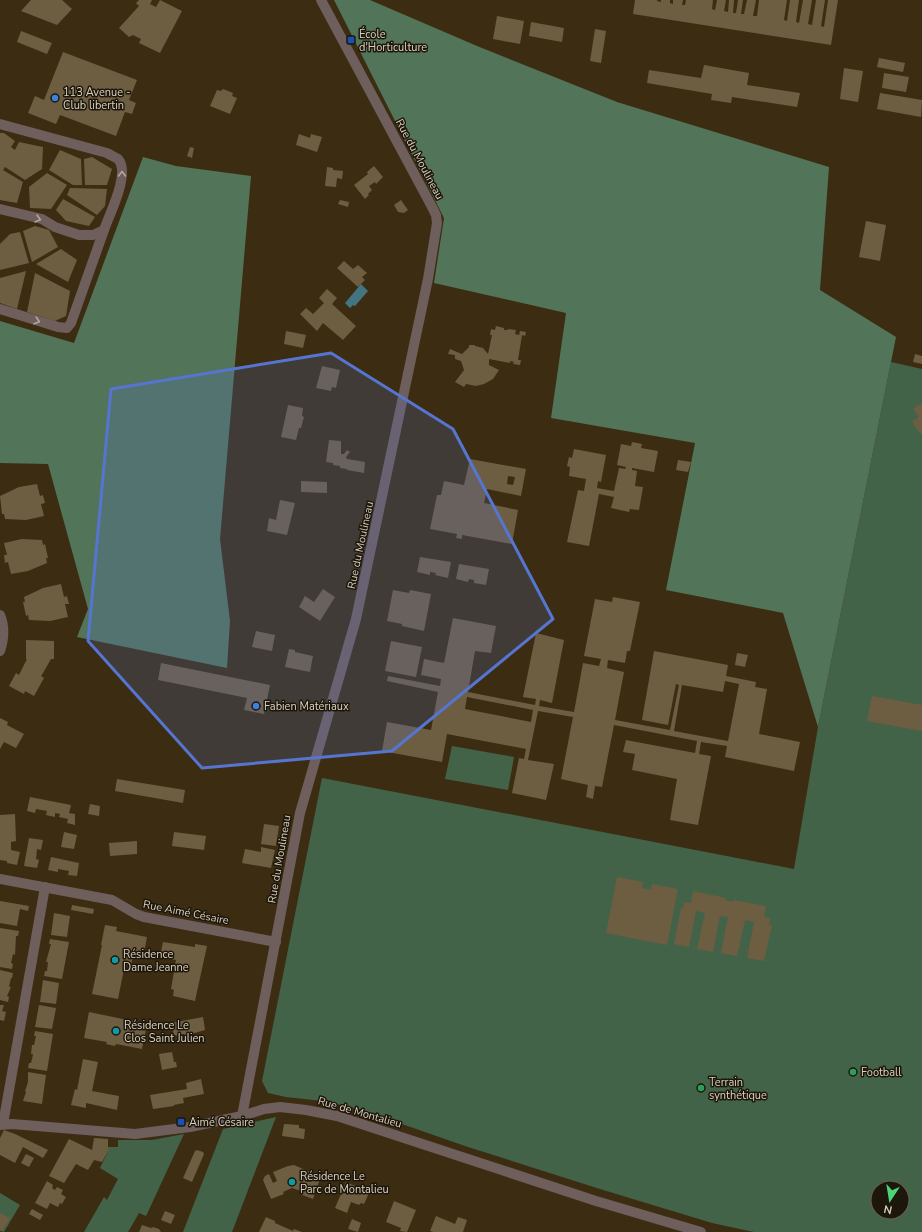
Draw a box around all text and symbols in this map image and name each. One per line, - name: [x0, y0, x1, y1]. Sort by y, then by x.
- place label: École d'Horticulture: [359, 26, 427, 55]
- marker: École d'Horticulture: [346, 35, 356, 45]
- place label: 113 Avenue - Club libertin: [63, 85, 131, 113]
- marker: 113 Avenue - Club libertin: [50, 93, 60, 103]
- street label: Rue du Moulineau: [392, 116, 447, 202]
- one-way arrow: [118, 171, 126, 177]
- one-way arrow: [34, 214, 41, 223]
- one-way arrow: [34, 316, 41, 324]
- street label: Rue du Moulineau: [344, 500, 377, 590]
- place label: Fabien Matériaux: [264, 699, 349, 714]
- marker: Fabien Matériaux: [251, 701, 261, 711]
- street label: Rue du Moulineau: [264, 814, 295, 904]
- street label: Rue Aimé Césaire: [142, 897, 230, 928]
- place label: Résidence Dame Jeanne: [123, 947, 189, 975]
- marker: Résidence Dame Jeanne: [110, 955, 120, 965]
- place label: Résidence Le Clos Saint Julien: [124, 1018, 205, 1046]
- marker: Résidence Le Clos Saint Julien: [111, 1026, 121, 1036]
- place label: Football: [861, 1065, 902, 1080]
- marker: Football: [848, 1067, 858, 1077]
- place label: Terrain synthétique: [709, 1075, 767, 1103]
- marker: Terrain synthétique: [696, 1083, 706, 1093]
- street label: Rue de Montalieu: [316, 1093, 404, 1132]
- place label: Aimé Césaire: [189, 1115, 254, 1130]
- marker: Aimé Césaire: [176, 1117, 186, 1127]
- place label: Résidence Le Parc de Montalieu: [300, 1169, 389, 1197]
- marker: Résidence Le Parc de Montalieu: [287, 1177, 297, 1187]
- north arrow: [870, 1180, 910, 1220]
- text: N: [882, 1201, 894, 1217]

